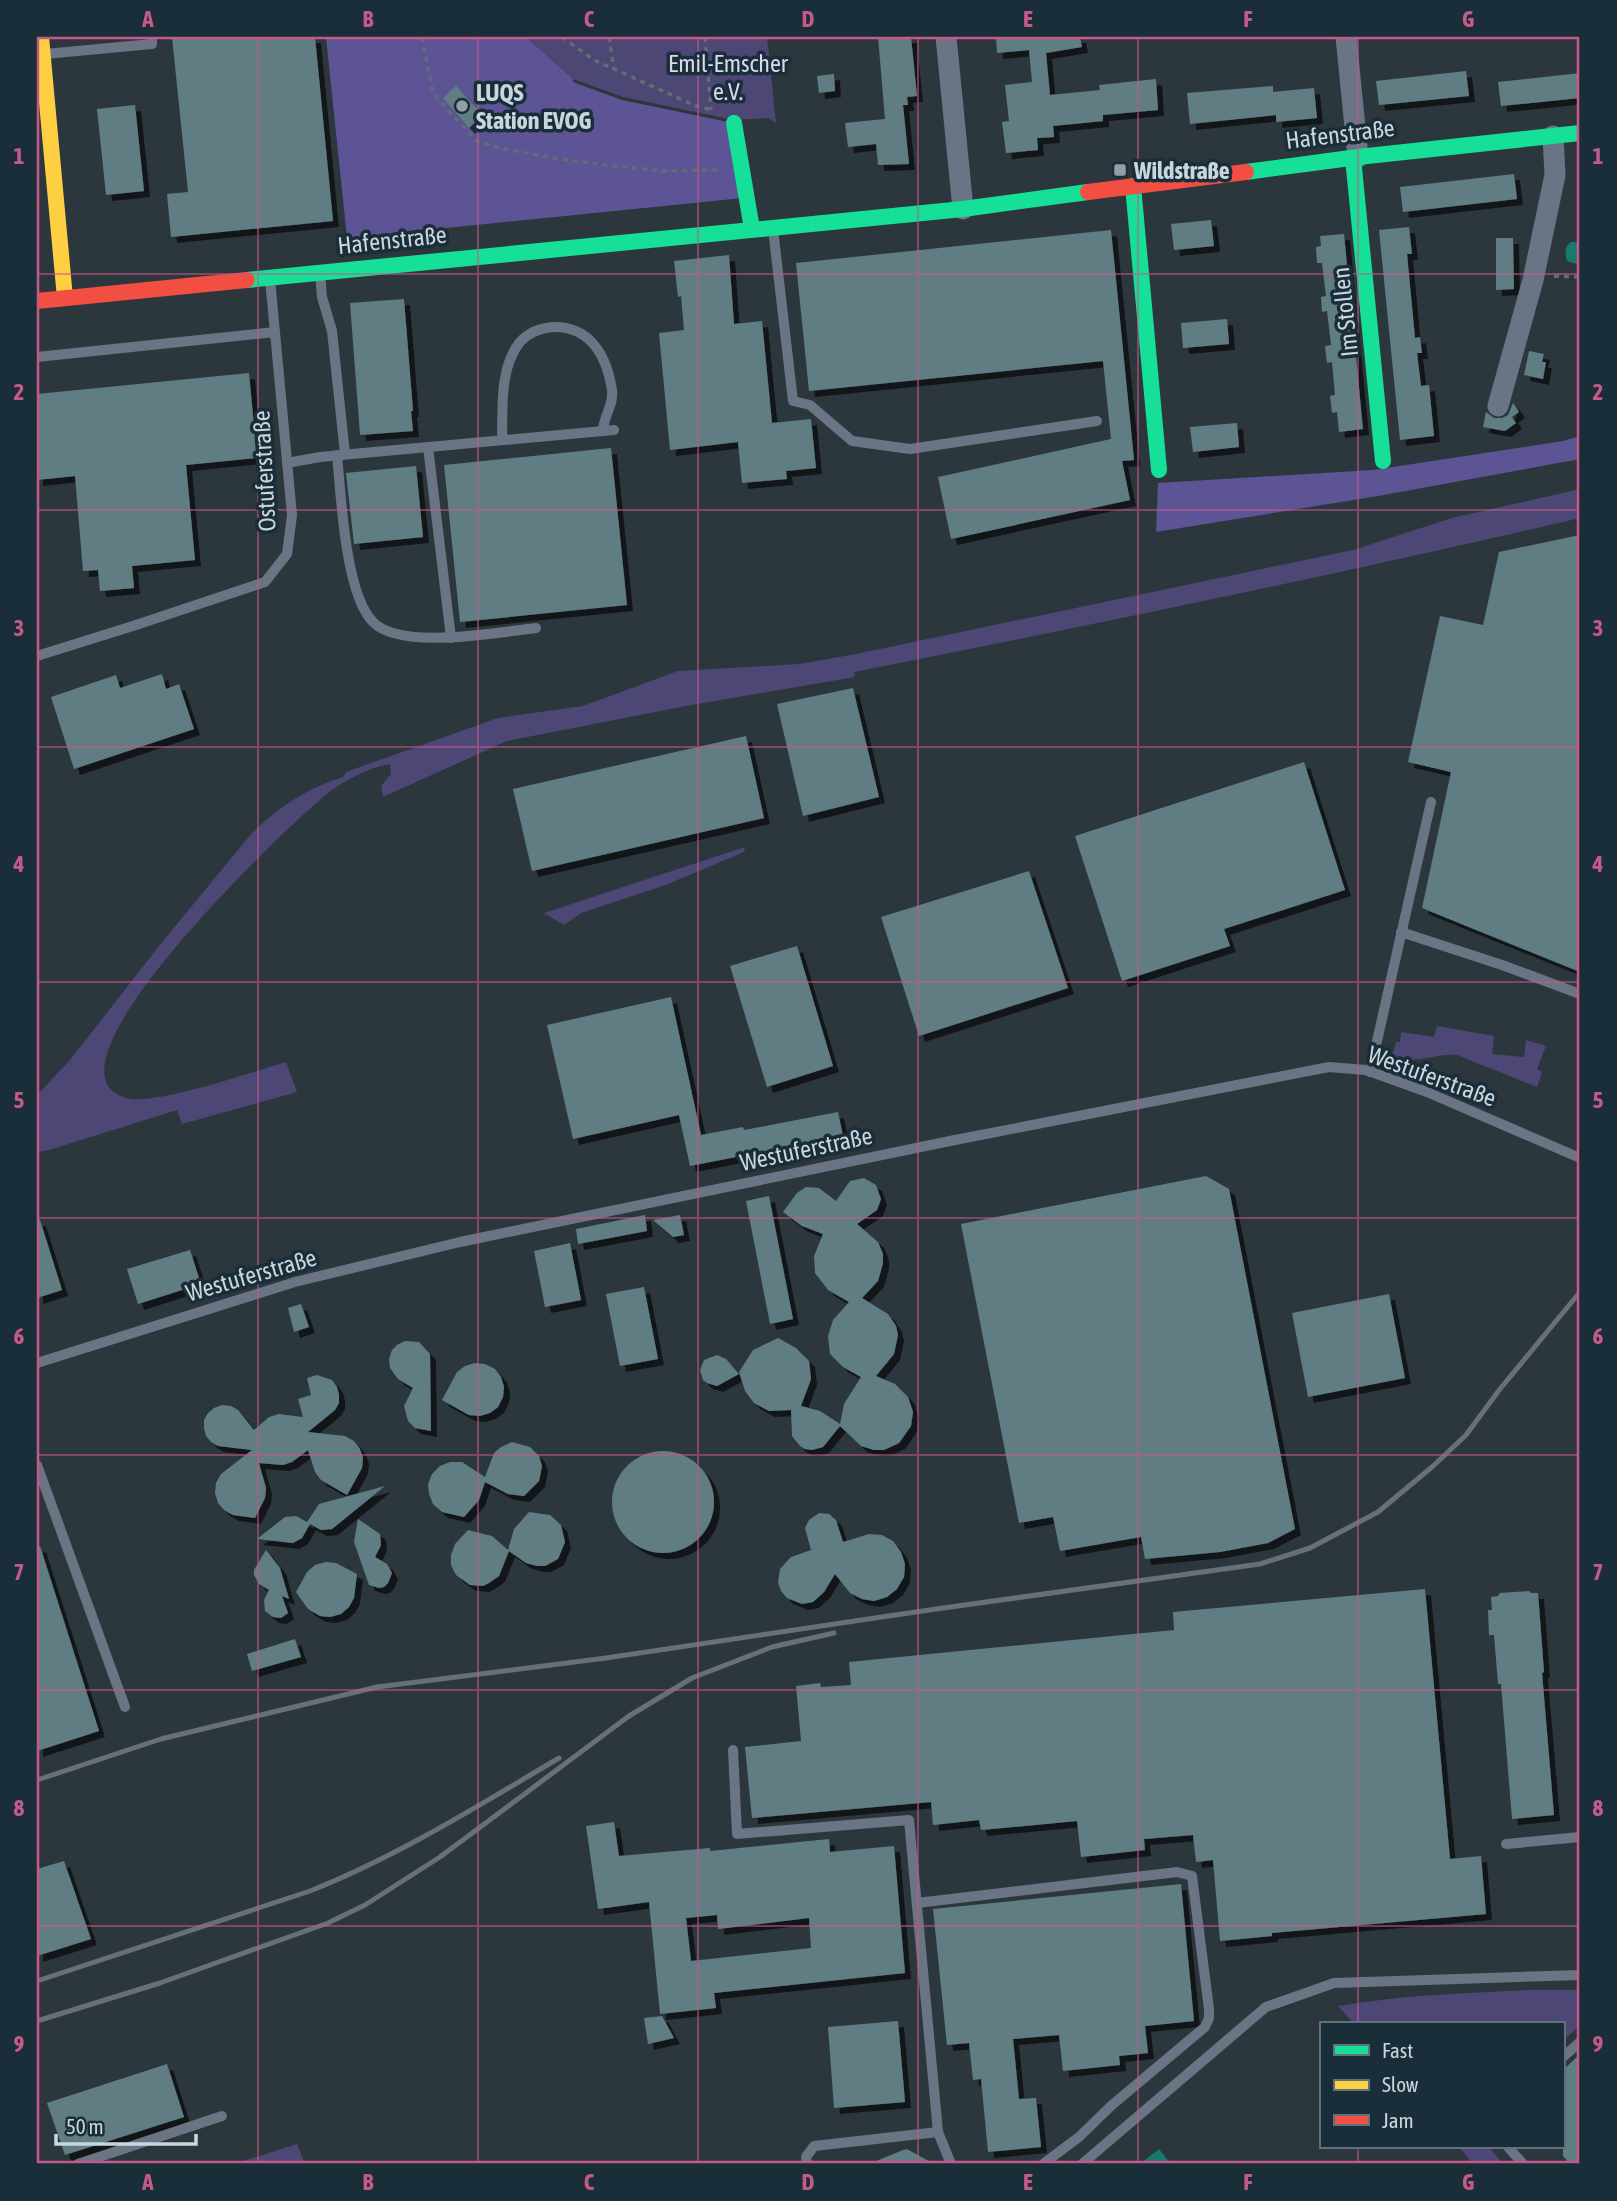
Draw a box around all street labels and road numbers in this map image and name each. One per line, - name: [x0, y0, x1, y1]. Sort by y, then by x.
- street label: Hafenstraße: [1284, 114, 1396, 154]
- street label: Hafenstraße: [336, 221, 448, 259]
- street label: Im Stollen: [1327, 266, 1363, 358]
- street label: Ostuferstraße: [247, 410, 281, 532]
- street label: Westuferstraße: [1364, 1040, 1500, 1112]
- street label: Westuferstraße: [737, 1122, 875, 1176]
- street label: Westuferstraße: [183, 1243, 319, 1307]

